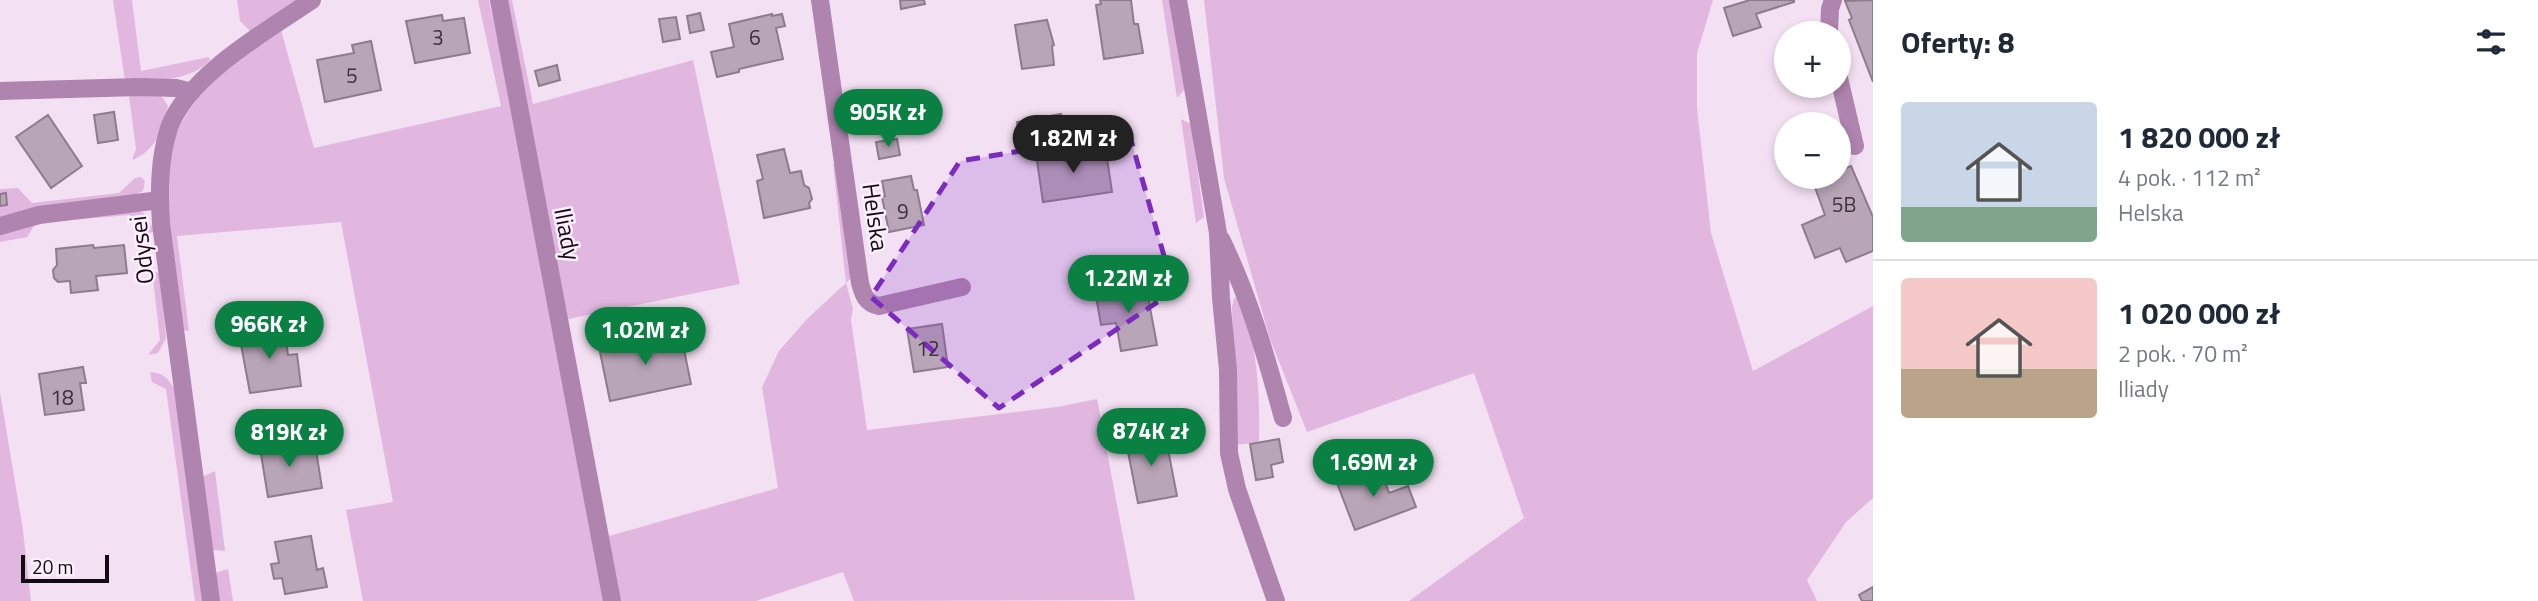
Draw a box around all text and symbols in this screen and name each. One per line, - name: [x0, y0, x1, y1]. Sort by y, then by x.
- text: Oferty: 8: [1901, 19, 2015, 65]
- house number: 3: [432, 21, 444, 53]
- house number: 6: [749, 21, 761, 53]
- map controls: [1774, 21, 1851, 189]
- button: +: [1774, 21, 1851, 98]
- icon: filters: [2472, 23, 2510, 61]
- house number: 5: [346, 59, 358, 91]
- pin: 905K zł: [823, 90, 953, 149]
- text: 905K zł: [850, 94, 926, 129]
- button: −: [1774, 112, 1851, 189]
- text: 1 820 000 zł: [2118, 114, 2280, 160]
- pin: 1.82M zł: [1001, 116, 1145, 175]
- text: 1.82M zł: [1029, 120, 1117, 155]
- icon: home: [1957, 130, 2041, 214]
- text: 4 pok. · 112 m²: [2118, 160, 2261, 195]
- street label: Helska: [853, 181, 899, 253]
- house number: 5B: [1832, 188, 1856, 220]
- house number: 9: [897, 195, 909, 227]
- text: Helska: [2118, 195, 2184, 230]
- street label: Iliady: [545, 205, 591, 264]
- street label: Odysei: [119, 214, 163, 286]
- pin: 1.22M zł: [1056, 256, 1200, 315]
- text: 1.22M zł: [1084, 260, 1172, 295]
- text: 1 020 000 zł: [2118, 290, 2280, 336]
- pin: 966K zł: [204, 302, 334, 361]
- text: 966K zł: [231, 306, 307, 341]
- icon: home: [1957, 306, 2041, 390]
- pin: 1.02M zł: [573, 308, 717, 367]
- text: 1.02M zł: [601, 312, 689, 347]
- house number: 12: [916, 332, 940, 364]
- text: 2 pok. · 70 m²: [2118, 336, 2248, 371]
- text: Iliady: [2118, 371, 2169, 406]
- house number: 18: [50, 381, 74, 413]
- pin: 874K zł: [1086, 408, 1216, 468]
- pin: 819K zł: [224, 410, 354, 469]
- text: 874K zł: [1113, 413, 1189, 448]
- text: 819K zł: [251, 414, 327, 449]
- pin: 1.69M zł: [1301, 440, 1445, 499]
- text: 1.69M zł: [1329, 444, 1417, 479]
- scale bar: [21, 552, 108, 584]
- text: 20 m: [32, 552, 73, 581]

